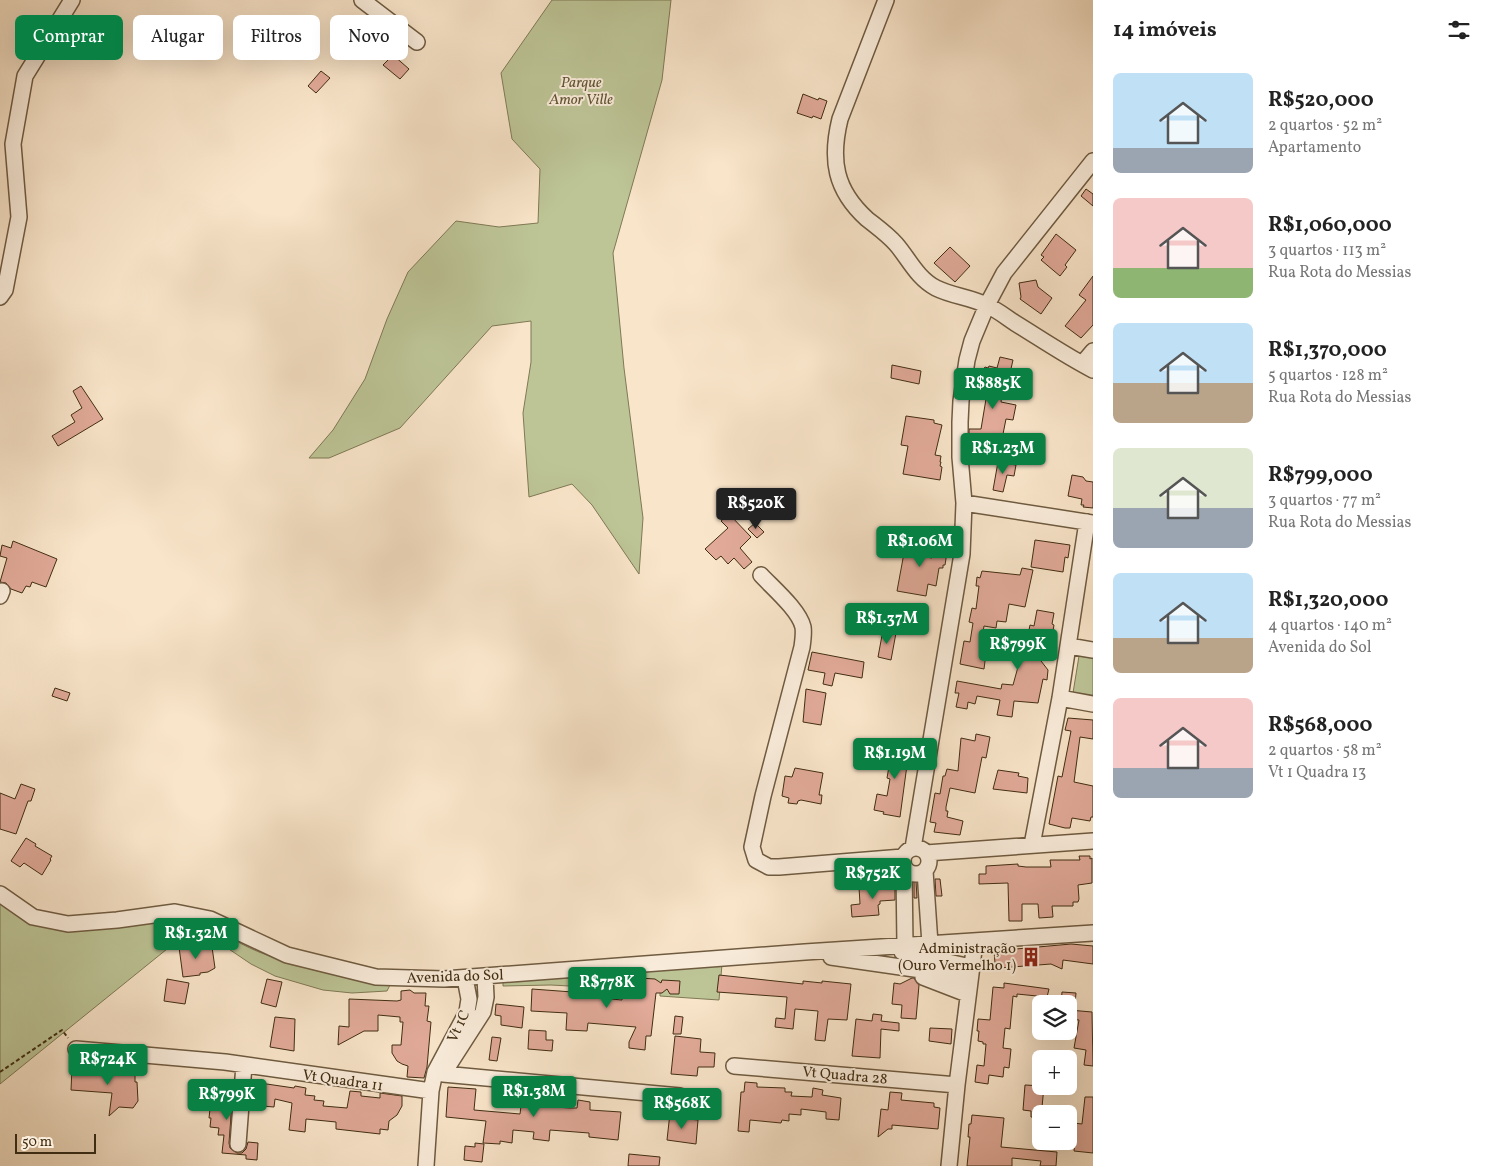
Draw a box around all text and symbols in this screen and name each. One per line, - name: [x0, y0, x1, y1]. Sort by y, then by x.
- chip: Comprar: [15, 15, 123, 60]
- chip: Alugar: [133, 15, 223, 60]
- chip: Filtros: [233, 15, 320, 60]
- chip: Novo: [330, 15, 408, 60]
- text: 14 imóveis: [1113, 16, 1217, 45]
- icon: filters: [1445, 16, 1473, 44]
- park label: Parque Amor Ville: [548, 73, 613, 111]
- text: R$520,000: [1268, 86, 1374, 115]
- icon: home: [1153, 93, 1213, 153]
- text: 2 quartos · 52 m²: [1268, 115, 1382, 137]
- text: Apartamento: [1268, 137, 1361, 159]
- text: R$1,060,000: [1268, 211, 1392, 240]
- icon: home: [1153, 218, 1213, 278]
- text: 3 quartos · 113 m²: [1268, 240, 1386, 262]
- text: Rua Rota do Messias: [1268, 262, 1411, 284]
- text: R$1,370,000: [1268, 336, 1387, 365]
- icon: home: [1153, 343, 1213, 403]
- text: 5 quartos · 128 m²: [1268, 365, 1388, 387]
- pin: R$885K: [952, 368, 1034, 410]
- text: R$885K: [965, 373, 1021, 395]
- text: Rua Rota do Messias: [1268, 387, 1411, 409]
- pin: R$1.23M: [957, 432, 1049, 475]
- text: R$1.23M: [972, 438, 1034, 460]
- text: R$799,000: [1268, 461, 1373, 490]
- icon: home: [1153, 468, 1213, 528]
- pin: R$520K: [715, 488, 797, 530]
- text: 3 quartos · 77 m²: [1268, 490, 1381, 512]
- text: R$520K: [727, 493, 785, 515]
- text: Rua Rota do Messias: [1268, 512, 1411, 534]
- pin: R$1.06M: [874, 526, 966, 568]
- text: R$1.06M: [887, 531, 953, 553]
- text: R$1,320,000: [1268, 586, 1388, 615]
- icon: home: [1153, 593, 1213, 653]
- pin: R$1.37M: [841, 602, 933, 645]
- text: R$1.37M: [856, 608, 918, 630]
- text: 4 quartos · 140 m²: [1268, 615, 1392, 637]
- pin: R$799K: [977, 628, 1059, 671]
- text: R$799K: [990, 634, 1046, 656]
- text: Avenida do Sol: [1268, 637, 1371, 659]
- text: R$568,000: [1268, 711, 1372, 740]
- icon: home: [1153, 718, 1213, 778]
- pin: R$1.19M: [849, 738, 941, 780]
- text: 2 quartos · 58 m²: [1268, 740, 1382, 762]
- text: R$1.19M: [864, 743, 926, 765]
- text: Vt 1 Quadra 13: [1268, 762, 1366, 784]
- pin: R$752K: [832, 858, 914, 900]
- text: R$752K: [845, 863, 901, 885]
- pin: R$1.32M: [150, 918, 242, 960]
- text: R$1.32M: [165, 923, 227, 945]
- place label: Administração (Ouro Vermelho 1): [898, 939, 1016, 977]
- building icon: Administração (Ouro Vermelho 1): [1020, 946, 1042, 968]
- street label: Avenida do Sol: [406, 965, 504, 990]
- pin: R$778K: [566, 966, 648, 1009]
- text: R$778K: [579, 972, 635, 994]
- map controls: [1032, 995, 1077, 1150]
- button: layers: [1032, 995, 1077, 1040]
- street label: Vt 1C: [443, 1007, 476, 1046]
- pin: R$724K: [67, 1044, 149, 1086]
- text: R$724K: [79, 1049, 137, 1071]
- button: +: [1032, 1050, 1077, 1095]
- street label: Vt Quadra 28: [801, 1062, 888, 1091]
- street label: Vt Quadra 11: [301, 1065, 385, 1098]
- pin: R$1.38M: [488, 1076, 580, 1118]
- pin: R$799K: [186, 1078, 268, 1121]
- text: R$1.38M: [502, 1081, 566, 1103]
- text: R$799K: [199, 1084, 255, 1106]
- pin: R$568K: [641, 1088, 723, 1130]
- text: R$568K: [654, 1093, 710, 1115]
- button: −: [1032, 1105, 1077, 1150]
- scale bar: [15, 1131, 96, 1154]
- text: 50 m: [22, 1133, 52, 1152]

